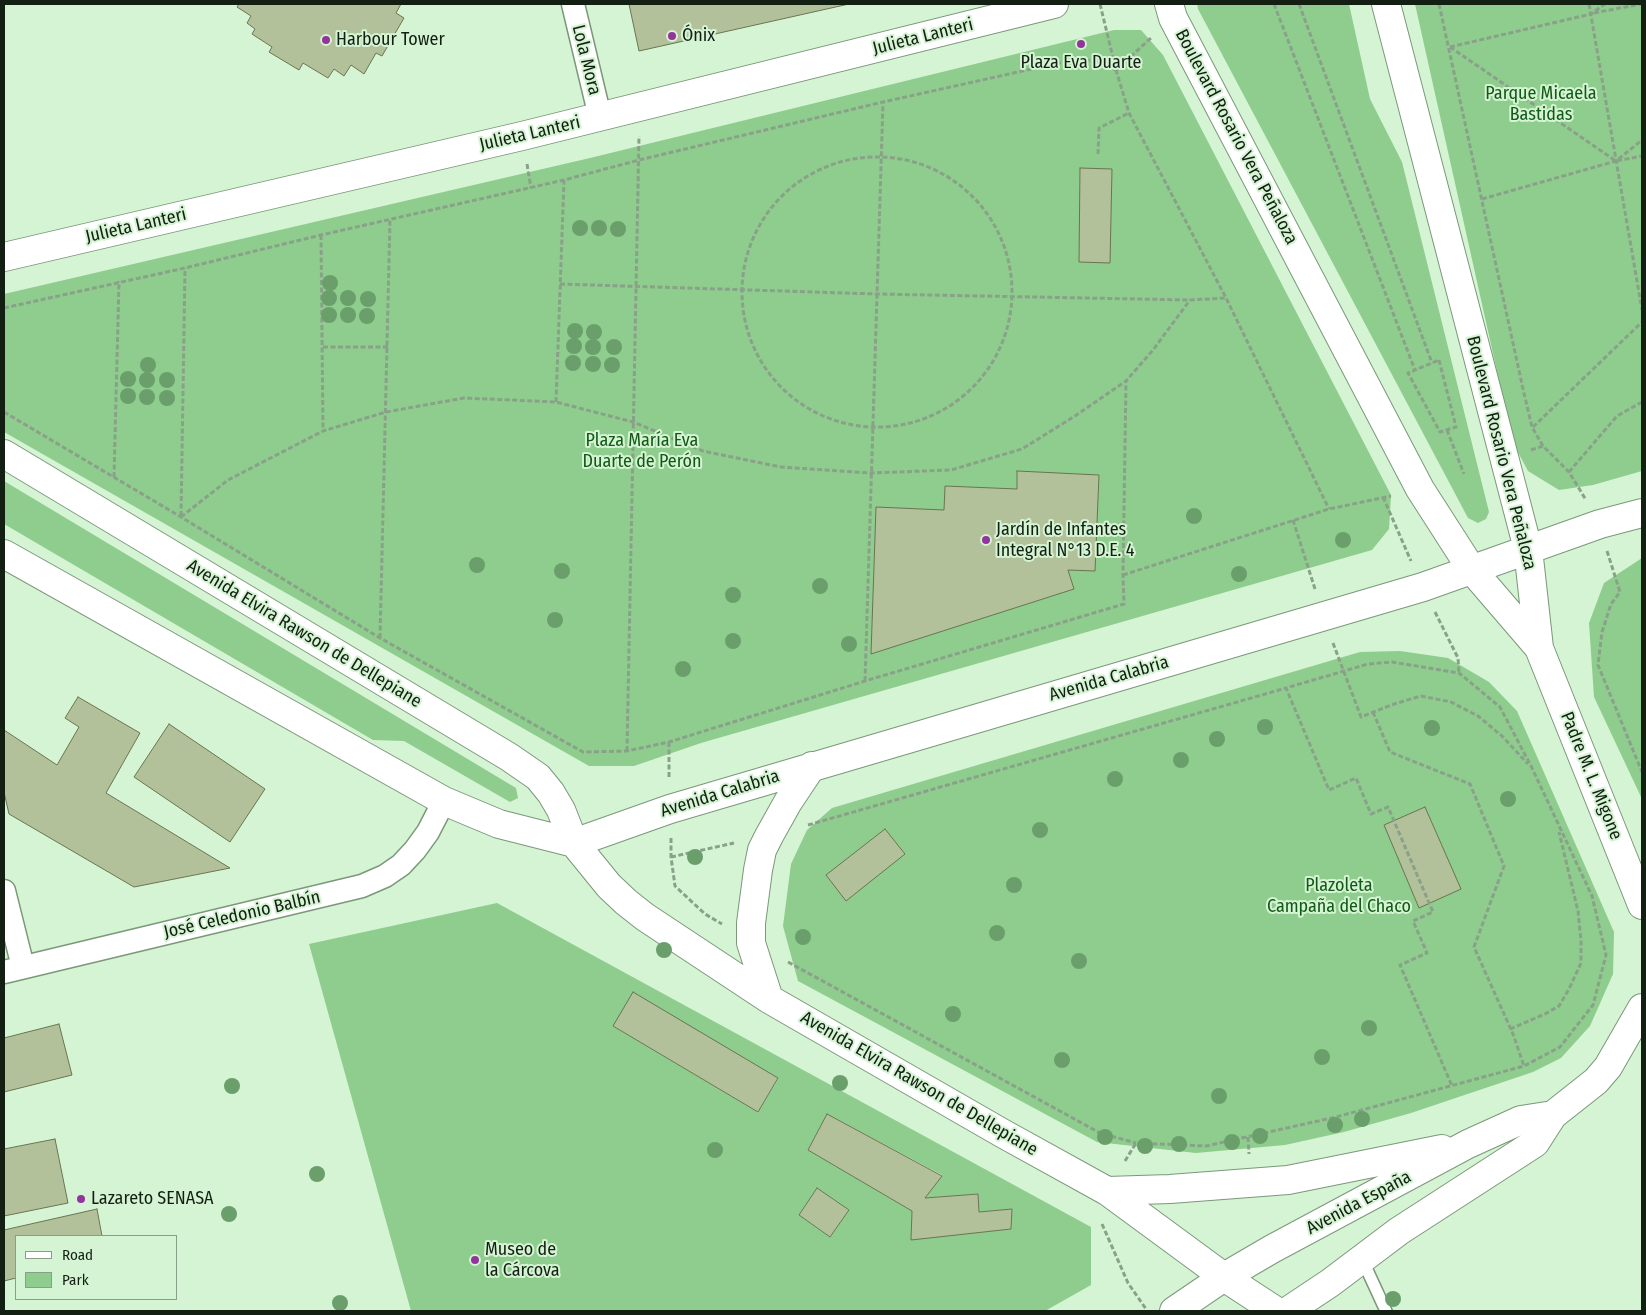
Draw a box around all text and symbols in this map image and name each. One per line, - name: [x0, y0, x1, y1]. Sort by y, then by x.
- street label: Julieta Lanteri: [871, 14, 975, 60]
- street label: Lola Mora: [567, 23, 605, 97]
- place label: Ónix: [682, 25, 715, 47]
- street label: Boulevard Rosario Vera Peñaloza: [1170, 26, 1302, 248]
- place label: Harbour Tower: [336, 29, 445, 51]
- marker: Ónix: [666, 30, 678, 42]
- marker: Harbour Tower: [320, 34, 332, 46]
- marker: Plaza Eva Duarte: [1075, 38, 1087, 50]
- place label: Plaza Eva Duarte: [1020, 52, 1142, 74]
- park label: Parque Micaela Bastidas: [1485, 83, 1597, 126]
- street label: Julieta Lanteri: [477, 112, 583, 156]
- street label: Julieta Lanteri: [83, 204, 189, 248]
- street label: Boulevard Rosario Vera Peñaloza: [1461, 334, 1541, 572]
- park label: Plaza María Eva Duarte de Perón: [583, 430, 701, 472]
- place label: Jardín de Infantes Integral N°13 D.E. 4: [996, 519, 1134, 562]
- marker: Jardín de Infantes Integral N°13 D.E. 4: [980, 534, 992, 546]
- street label: Avenida Elvira Rawson de Dellepiane: [183, 555, 425, 713]
- street label: Avenida Calabria: [1047, 652, 1171, 706]
- street label: Padre M. L. Migone: [1556, 709, 1626, 843]
- street label: Avenida Calabria: [658, 766, 782, 822]
- park label: Plazoleta Campaña del Chaco: [1267, 875, 1411, 918]
- street label: José Celedonio Balbín: [162, 886, 322, 944]
- street label: Avenida Elvira Rawson de Dellepiane: [797, 1007, 1041, 1161]
- street label: Avenida España: [1303, 1166, 1415, 1240]
- place label: Lazareto SENASA: [91, 1188, 213, 1210]
- marker: Lazareto SENASA: [75, 1193, 87, 1205]
- legend: [15, 1235, 178, 1300]
- place label: Museo de la Cárcova: [485, 1239, 560, 1282]
- text: Road: [62, 1246, 93, 1264]
- marker: Museo de la Cárcova: [469, 1254, 481, 1266]
- text: Park: [62, 1271, 89, 1289]

